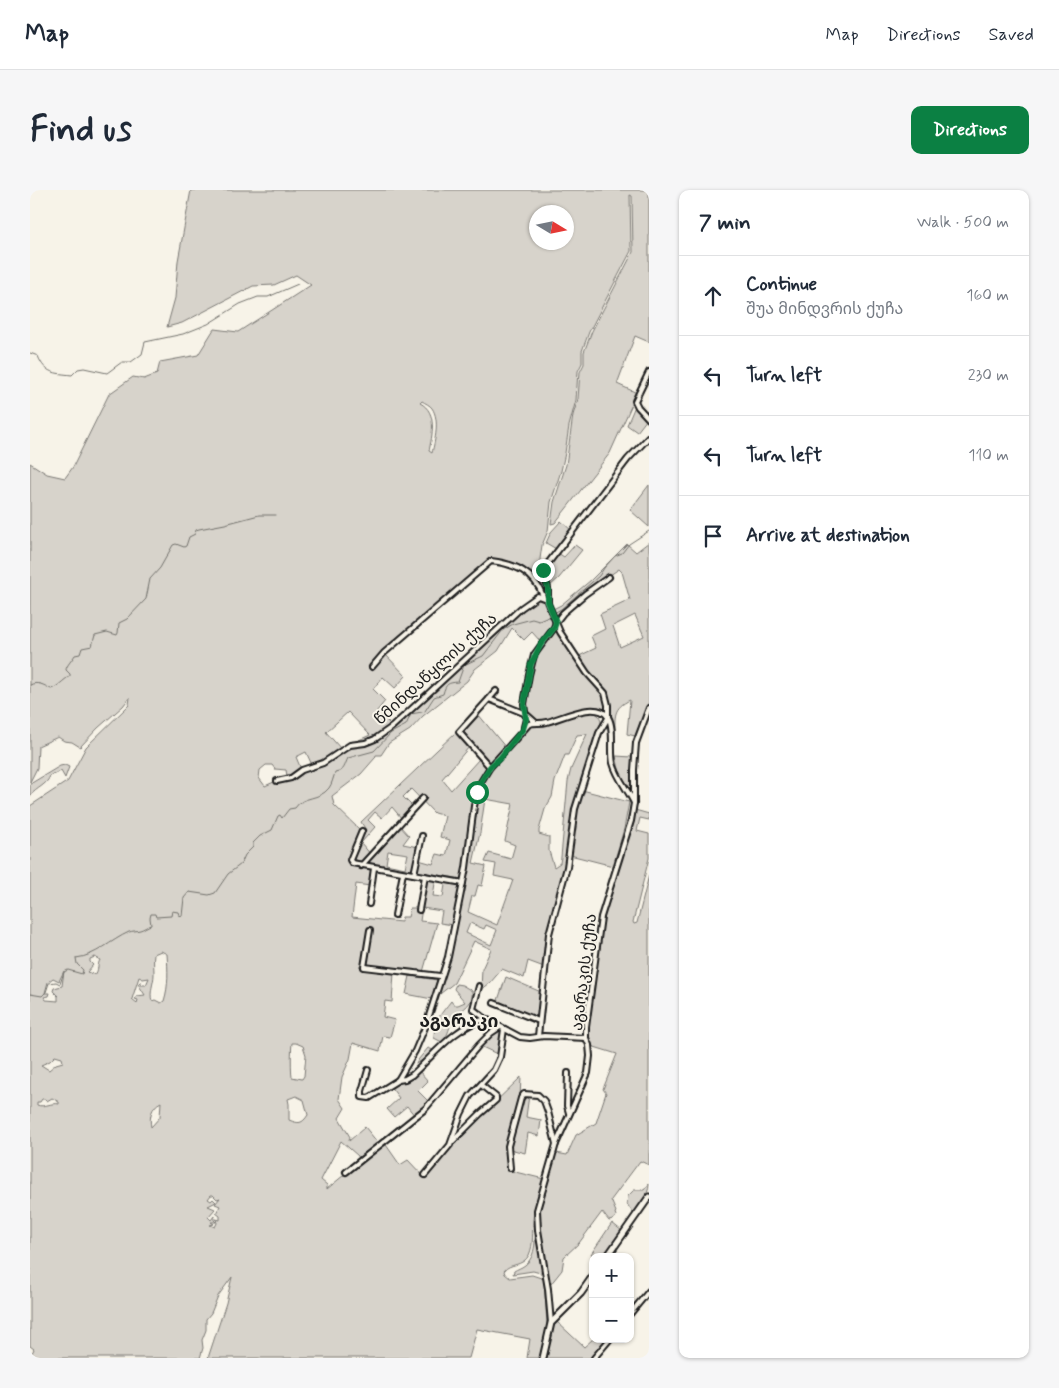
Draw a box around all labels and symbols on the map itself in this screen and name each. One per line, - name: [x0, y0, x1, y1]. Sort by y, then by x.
- north arrow: [529, 205, 574, 250]
- route end: [532, 559, 555, 582]
- street label: წმინდაწყლის ქუჩა: [370, 608, 502, 730]
- route start: [466, 781, 489, 804]
- street label: აგარაკის ქუჩა: [567, 912, 602, 1032]
- district label: აგარაკი: [420, 1010, 499, 1034]

